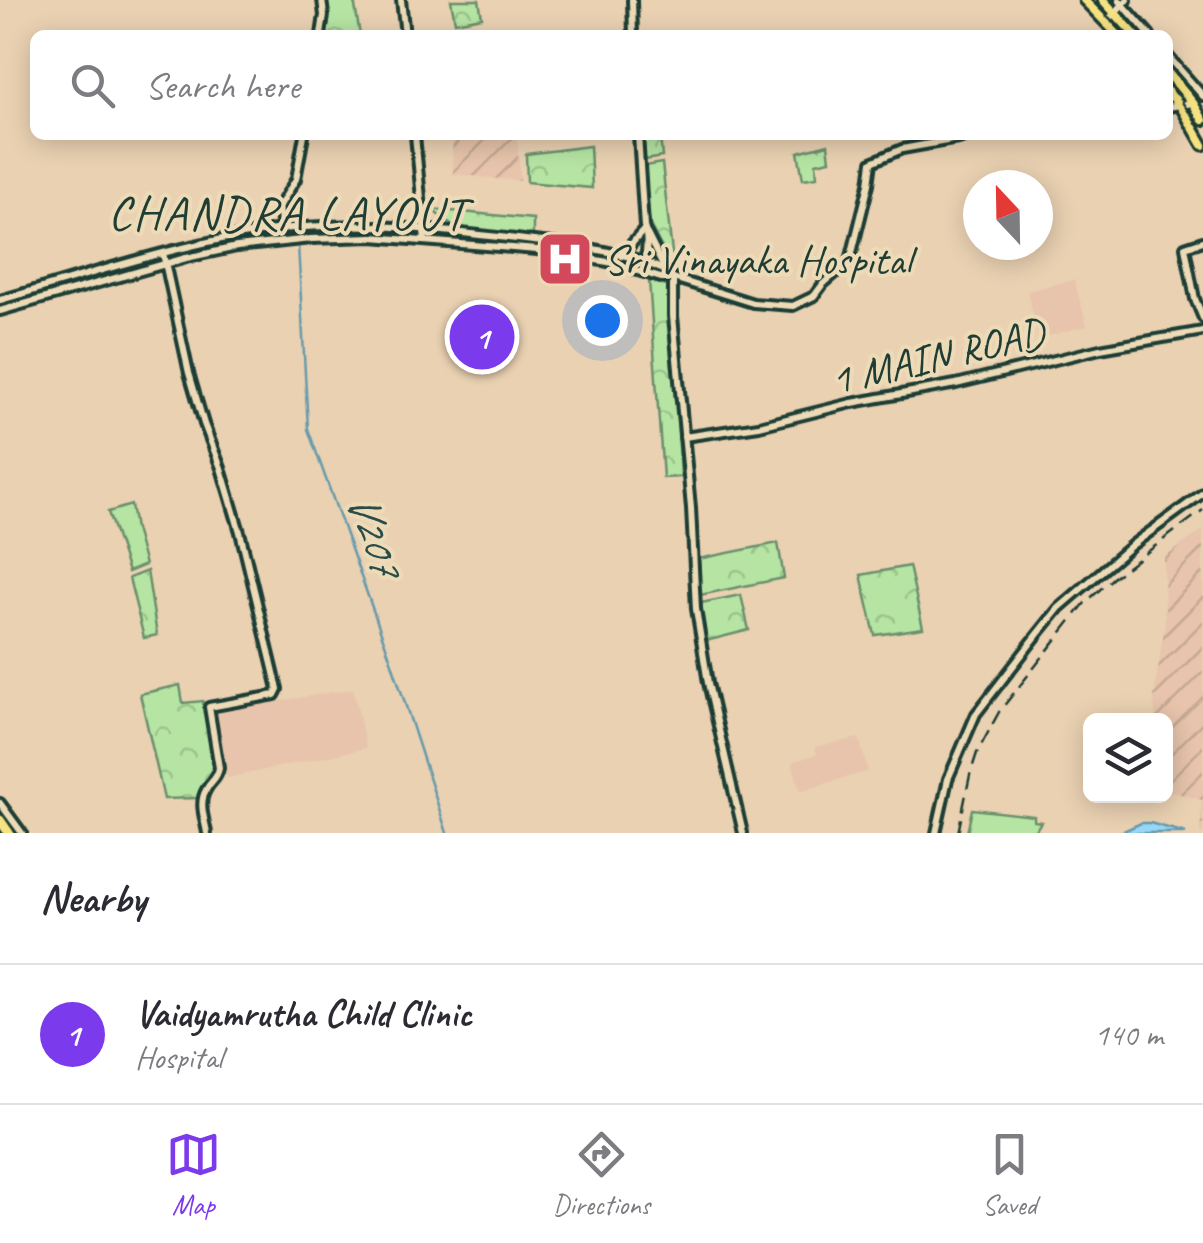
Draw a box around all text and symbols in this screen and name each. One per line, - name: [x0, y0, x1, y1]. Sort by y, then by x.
- search box: [30, 30, 1173, 140]
- icon: search: [65, 58, 120, 113]
- text: Search here: [145, 62, 300, 109]
- north arrow: [963, 170, 1053, 260]
- district label: CHANDRA LAYOUT: [108, 183, 475, 243]
- hospital icon: Sri Vinayaka Hospital: [535, 229, 595, 289]
- place label: Sri Vinayaka Hospital: [604, 234, 918, 287]
- your location: [577, 295, 628, 346]
- pin: 1: [450, 300, 514, 374]
- street label: 1 MAIN ROAD: [826, 305, 1053, 407]
- water label: V207: [333, 485, 417, 590]
- map controls: [1083, 713, 1173, 803]
- button: layers: [1083, 713, 1173, 803]
- text: Nearby: [40, 872, 146, 925]
- text: Vaidyamrutha Child Clinic: [135, 990, 472, 1037]
- text: 1: [65, 1014, 80, 1055]
- text: 140 m: [1094, 1014, 1163, 1055]
- text: Hospital: [135, 1037, 222, 1078]
- tab: Map: [166, 1127, 221, 1222]
- tab: Directions: [553, 1127, 650, 1222]
- tab: Saved: [982, 1127, 1037, 1222]

